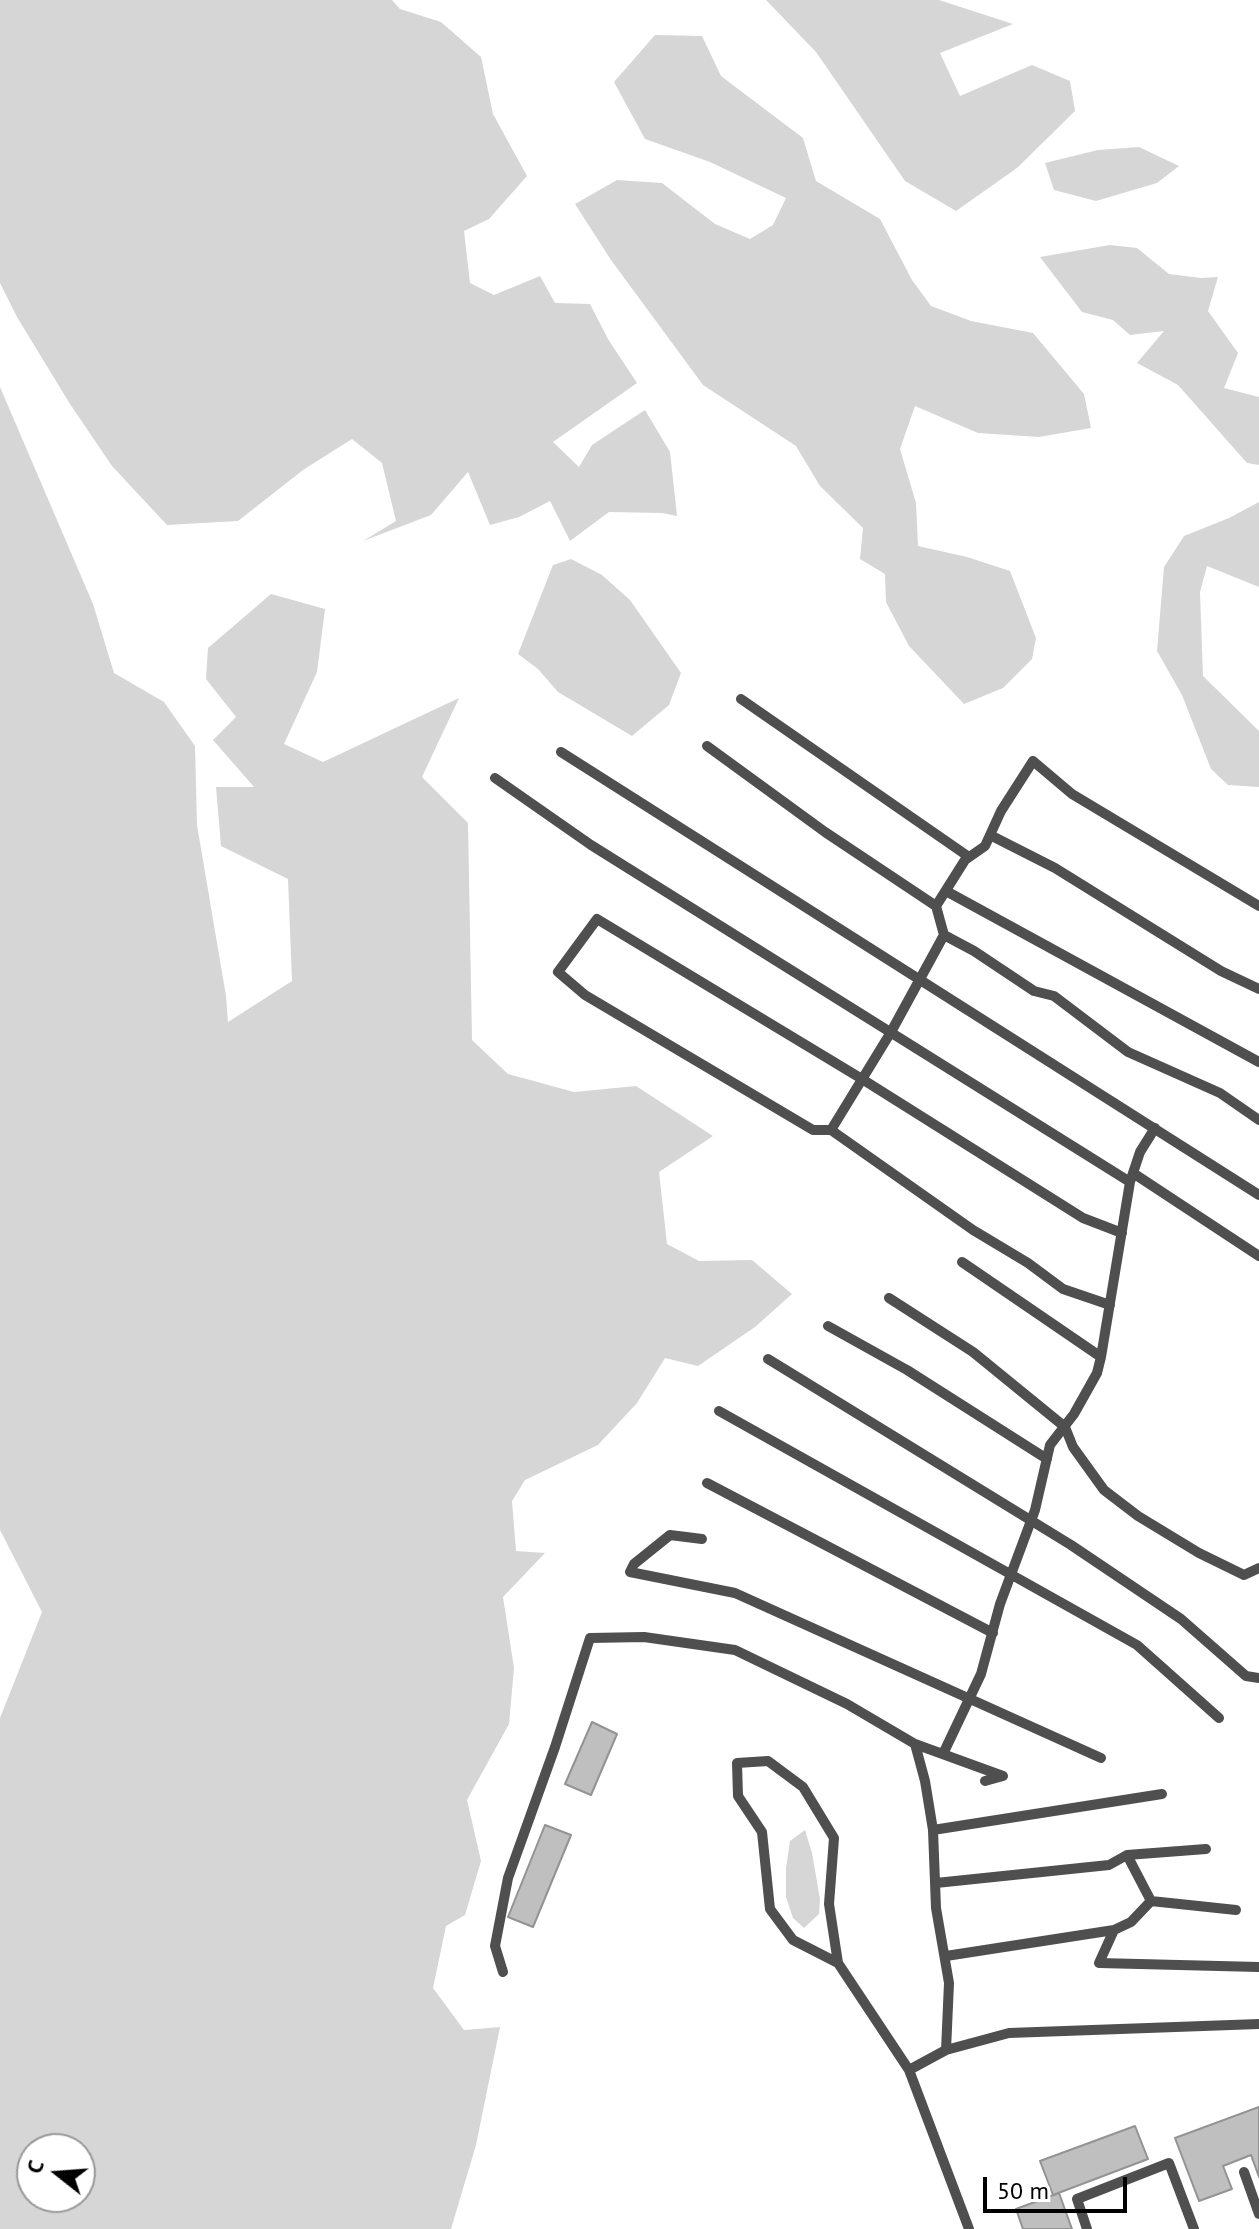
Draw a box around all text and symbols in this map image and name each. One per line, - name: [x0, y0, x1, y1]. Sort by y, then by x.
- north arrow: [16, 2133, 96, 2213]
- text: С: [20, 2157, 50, 2177]
- scale bar: [987, 2161, 1131, 2211]
- text: 50 m: [997, 2175, 1049, 2206]

